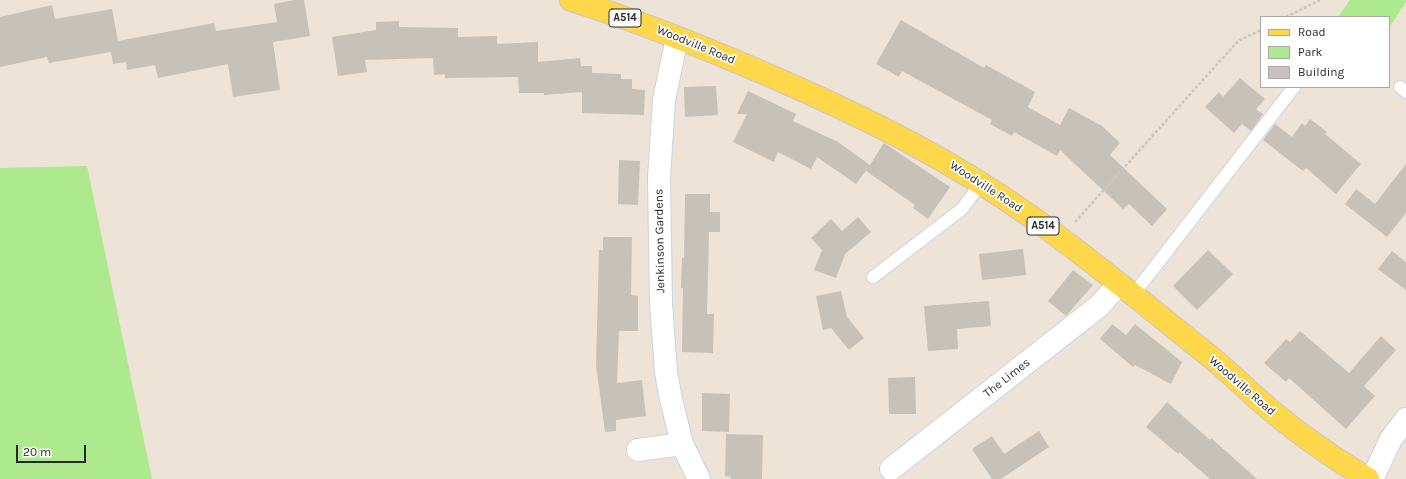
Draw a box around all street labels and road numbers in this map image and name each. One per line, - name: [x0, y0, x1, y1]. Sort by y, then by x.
- road number: A514: [609, 9, 641, 27]
- street label: Woodville Road: [655, 23, 737, 67]
- street label: Woodville Road: [947, 158, 1025, 216]
- street label: Jenkinson Gardens: [652, 189, 668, 293]
- road number: A514: [1027, 217, 1059, 235]
- street label: Woodville Road: [1206, 353, 1278, 419]
- street label: The Limes: [981, 355, 1033, 401]

